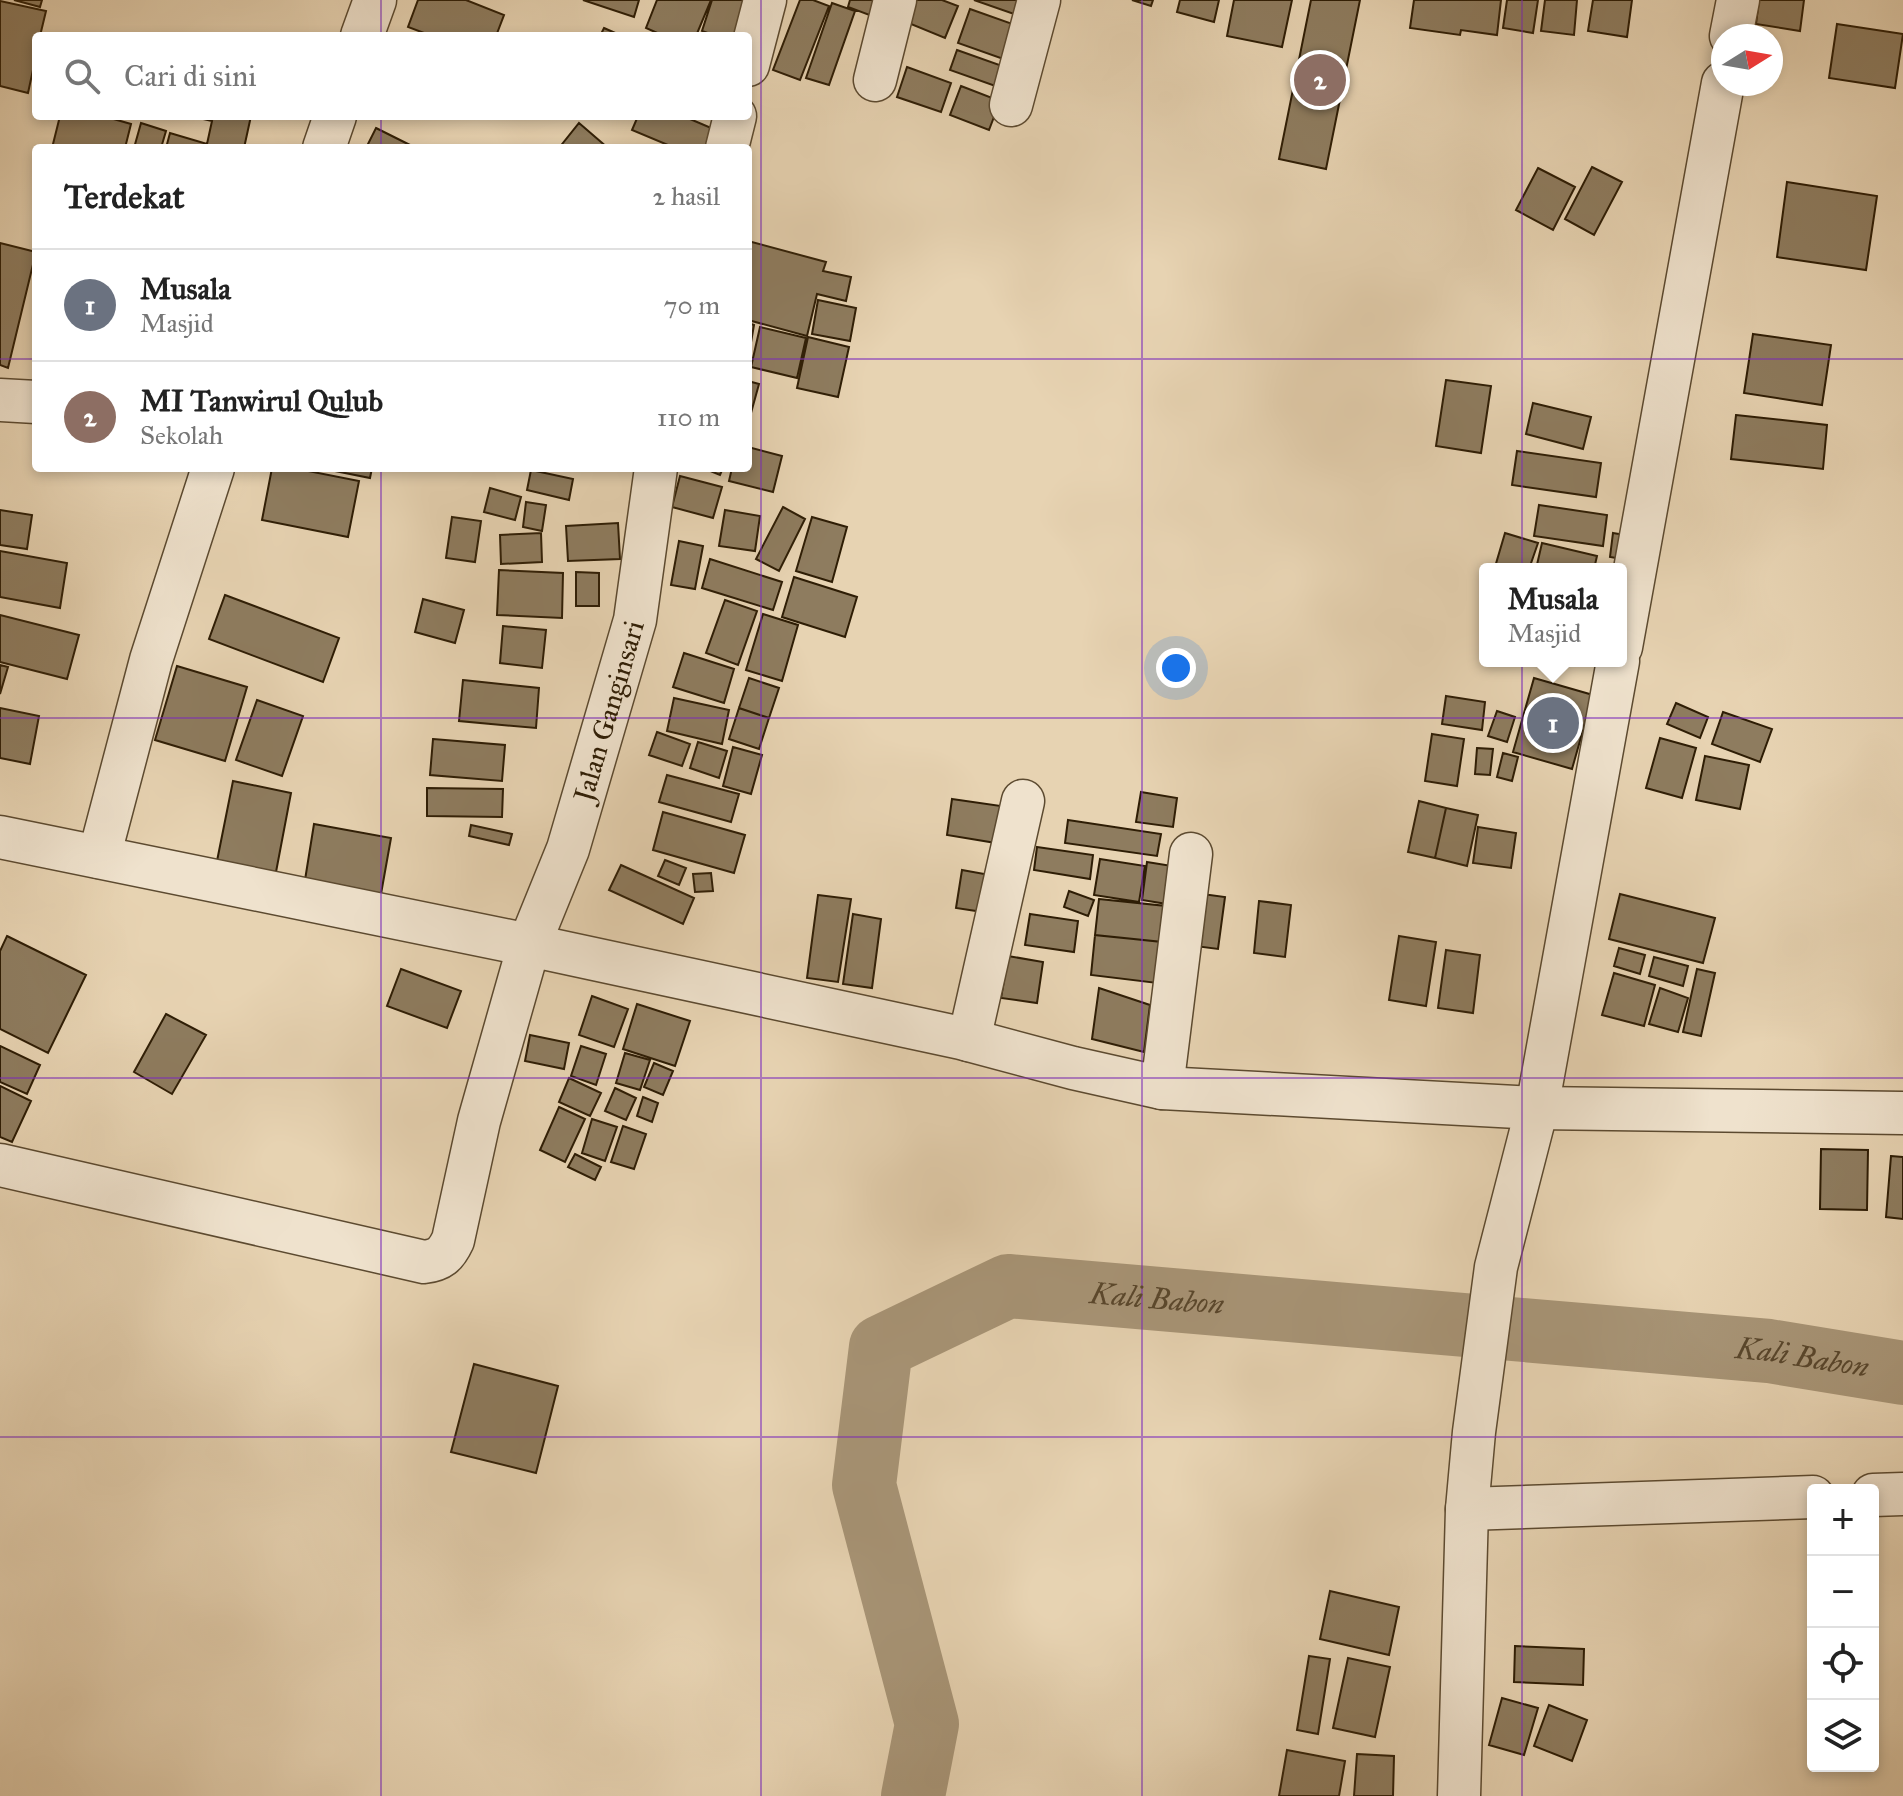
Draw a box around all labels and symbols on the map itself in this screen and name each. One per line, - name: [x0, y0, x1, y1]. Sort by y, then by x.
- north arrow: [1711, 24, 1783, 96]
- pin: 2: [1294, 50, 1346, 110]
- street label: Jalan Ganginsari: [565, 616, 652, 808]
- your location: [1156, 648, 1196, 688]
- pin: 1: [1527, 693, 1579, 753]
- water label: Kali Babon: [1087, 1275, 1226, 1322]
- water label: Kali Babon: [1732, 1330, 1872, 1385]

